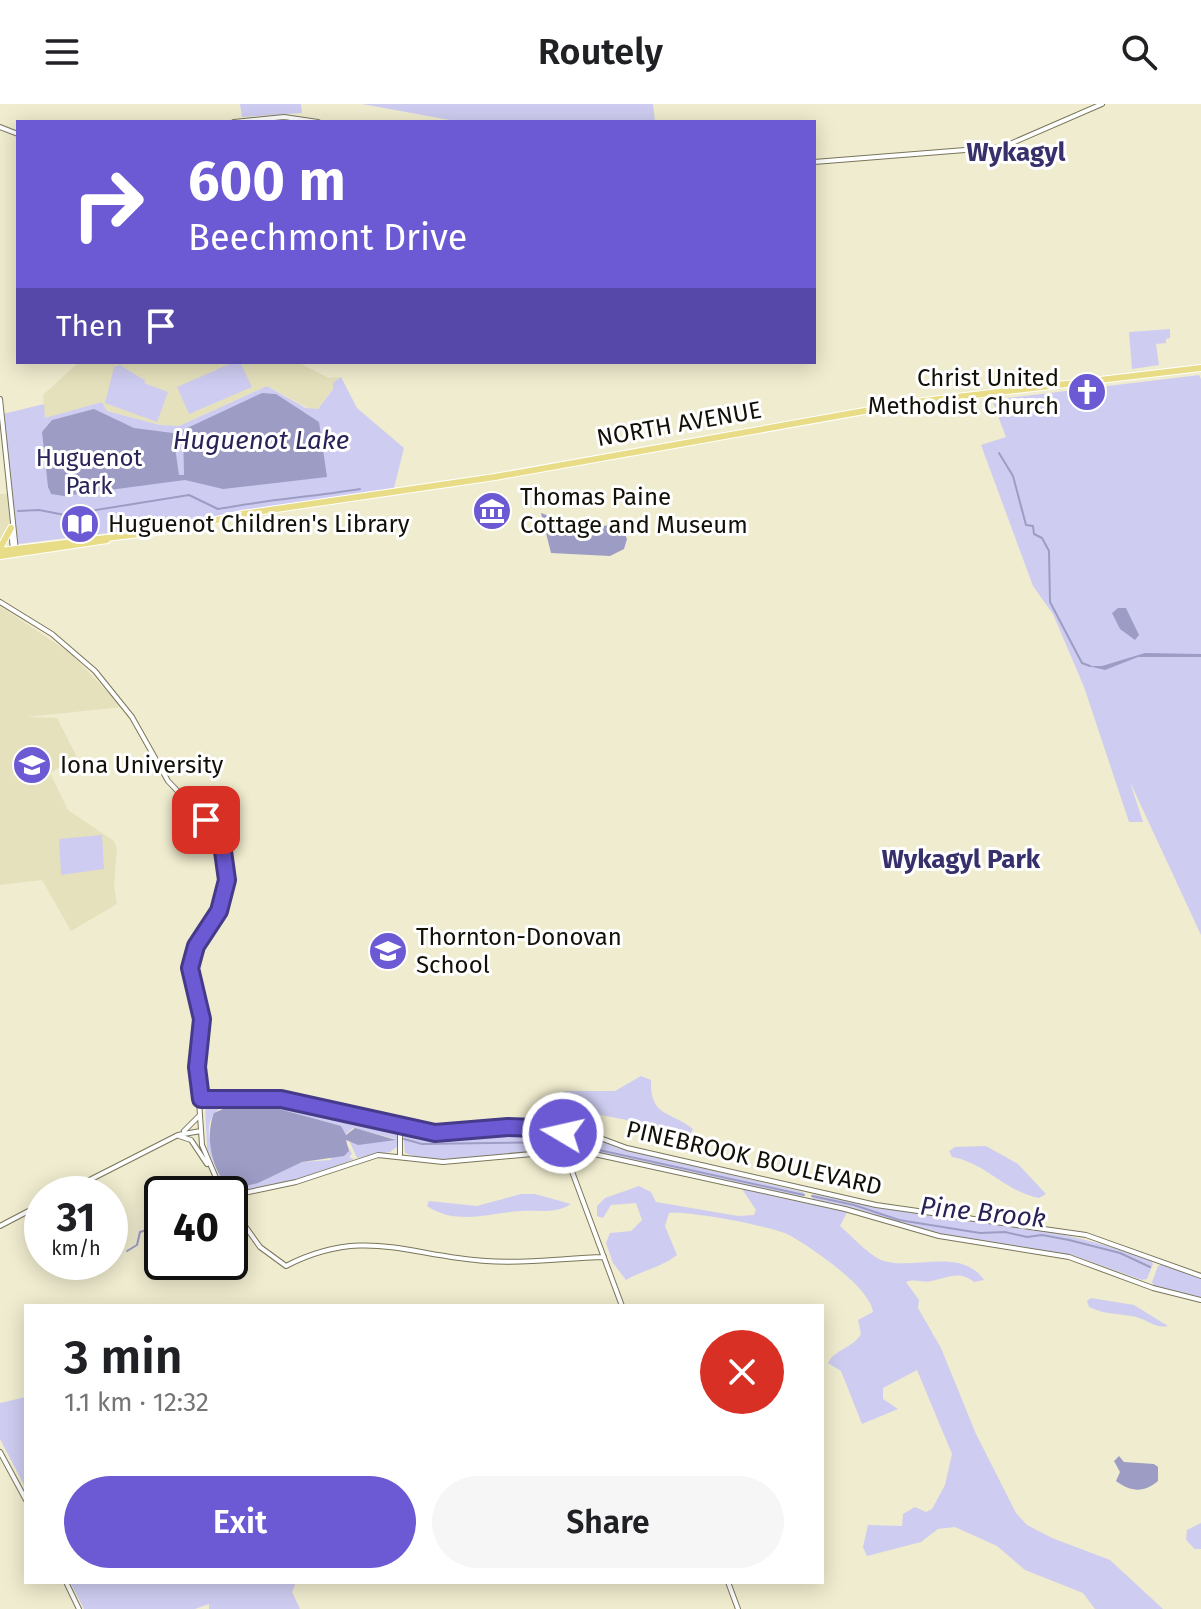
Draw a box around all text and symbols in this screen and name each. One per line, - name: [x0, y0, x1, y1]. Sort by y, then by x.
- icon: menu: [40, 30, 84, 74]
- text: Routely: [538, 30, 663, 74]
- icon: search: [1117, 30, 1161, 74]
- district label: Wykagyl: [967, 137, 1066, 168]
- text: 600 m: [188, 148, 346, 215]
- icon: right: [56, 152, 160, 256]
- text: Beechmont Drive: [188, 216, 467, 260]
- icon: arrive: [139, 304, 183, 348]
- text: Then: [56, 308, 123, 344]
- place label: Christ United Methodist Church: [868, 364, 1059, 420]
- church icon: Christ United Methodist Church: [1066, 371, 1108, 413]
- street label: NORTH AVENUE: [594, 396, 764, 452]
- water label: Huguenot Lake: [173, 425, 349, 456]
- park label: Huguenot Park: [36, 444, 142, 500]
- place label: Thomas Paine Cottage and Museum: [520, 483, 748, 539]
- museum icon: Thomas Paine Cottage and Museum: [471, 490, 513, 532]
- library icon: Huguenot Children's Library: [59, 503, 101, 545]
- place label: Huguenot Children's Library: [108, 510, 410, 538]
- school or university icon: Iona University: [11, 744, 53, 786]
- place label: Iona University: [60, 751, 224, 779]
- pin: [172, 786, 240, 854]
- icon: arrive: [184, 798, 228, 842]
- district label: Wykagyl Park: [882, 844, 1041, 875]
- place label: Thornton-Donovan School: [416, 923, 622, 979]
- school or university icon: Thornton-Donovan School: [367, 930, 409, 972]
- position arrow: [521, 1091, 605, 1175]
- street label: PINEBROOK BOULEVARD: [623, 1115, 885, 1201]
- speed limit sign: 40: [144, 1176, 248, 1280]
- water label: Pine Brook: [918, 1190, 1047, 1235]
- text: 31: [57, 1194, 95, 1242]
- text: km/h: [51, 1236, 101, 1260]
- text: 3 min: [64, 1328, 182, 1386]
- button: close: [700, 1330, 784, 1414]
- text: 1.1 km · 12:32: [64, 1387, 209, 1418]
- button: Exit: [64, 1476, 416, 1568]
- button: Share: [432, 1476, 784, 1568]

